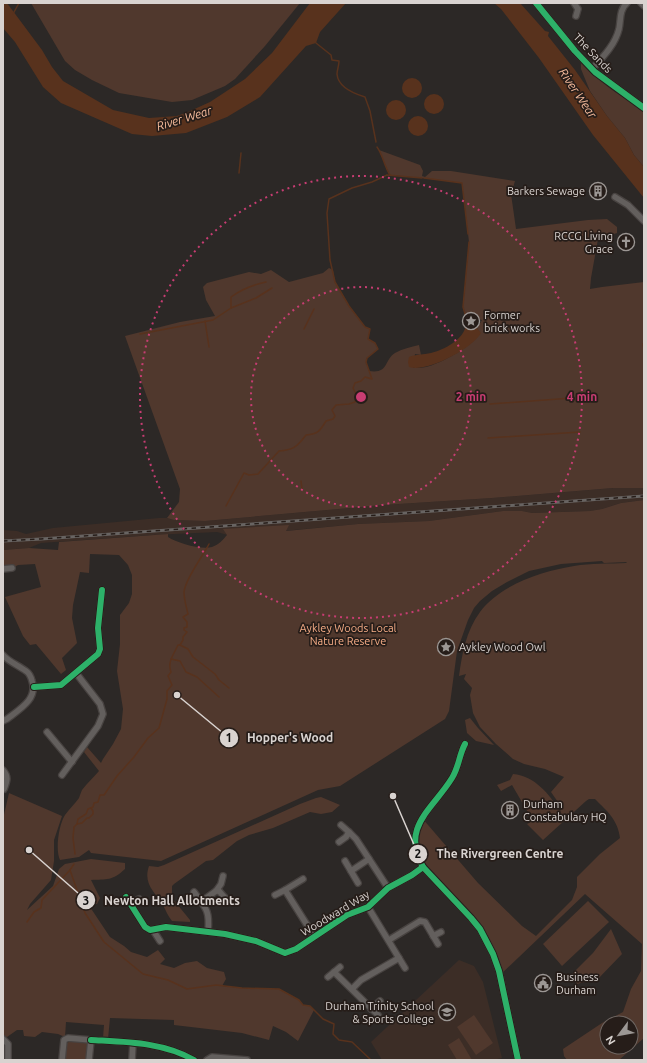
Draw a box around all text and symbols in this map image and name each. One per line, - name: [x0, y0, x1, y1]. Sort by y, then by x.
- street label: The Sands: [571, 31, 615, 75]
- water label: River Wear: [557, 66, 600, 121]
- water label: River Wear: [155, 103, 214, 133]
- building icon: Barkers Sewage: [588, 181, 608, 201]
- place label: Barkers Sewage: [507, 185, 585, 197]
- place label: RCCG Living Grace: [554, 230, 613, 255]
- church icon: RCCG Living Grace: [616, 232, 636, 252]
- place label: Former brick works: [484, 309, 540, 334]
- place icon: Former brick works: [461, 311, 481, 331]
- centre of rings: [354, 390, 368, 404]
- text: 2 min: [456, 390, 486, 403]
- text: 4 min: [567, 390, 597, 403]
- park label: Aykley Woods Local Nature Reserve: [300, 622, 397, 647]
- place icon: Aykley Wood Owl: [436, 637, 456, 657]
- place label: Aykley Wood Owl: [459, 641, 546, 653]
- callout: Hopper's Wood: [219, 726, 341, 750]
- text: 1: [226, 731, 232, 744]
- text: Hopper's Wood: [247, 731, 333, 744]
- place label: Durham Constabulary HQ: [523, 798, 607, 823]
- building icon: Durham Constabulary HQ: [500, 800, 520, 820]
- callout: The Rivergreen Centre: [408, 842, 571, 866]
- text: 2: [415, 847, 422, 860]
- text: The Rivergreen Centre: [436, 847, 564, 860]
- callout: Newton Hall Allotments: [76, 888, 248, 912]
- street label: Woodward Way: [299, 888, 372, 938]
- text: 3: [83, 894, 89, 907]
- text: Newton Hall Allotments: [104, 894, 240, 907]
- place label: Business Durham: [556, 971, 599, 996]
- public building icon: Business Durham: [533, 973, 553, 993]
- place label: Durham Trinity School & Sports College: [325, 1000, 434, 1025]
- school or university icon: Durham Trinity School & Sports College: [437, 1002, 457, 1022]
- north arrow: [599, 1015, 639, 1055]
- text: N: [603, 1034, 618, 1047]

